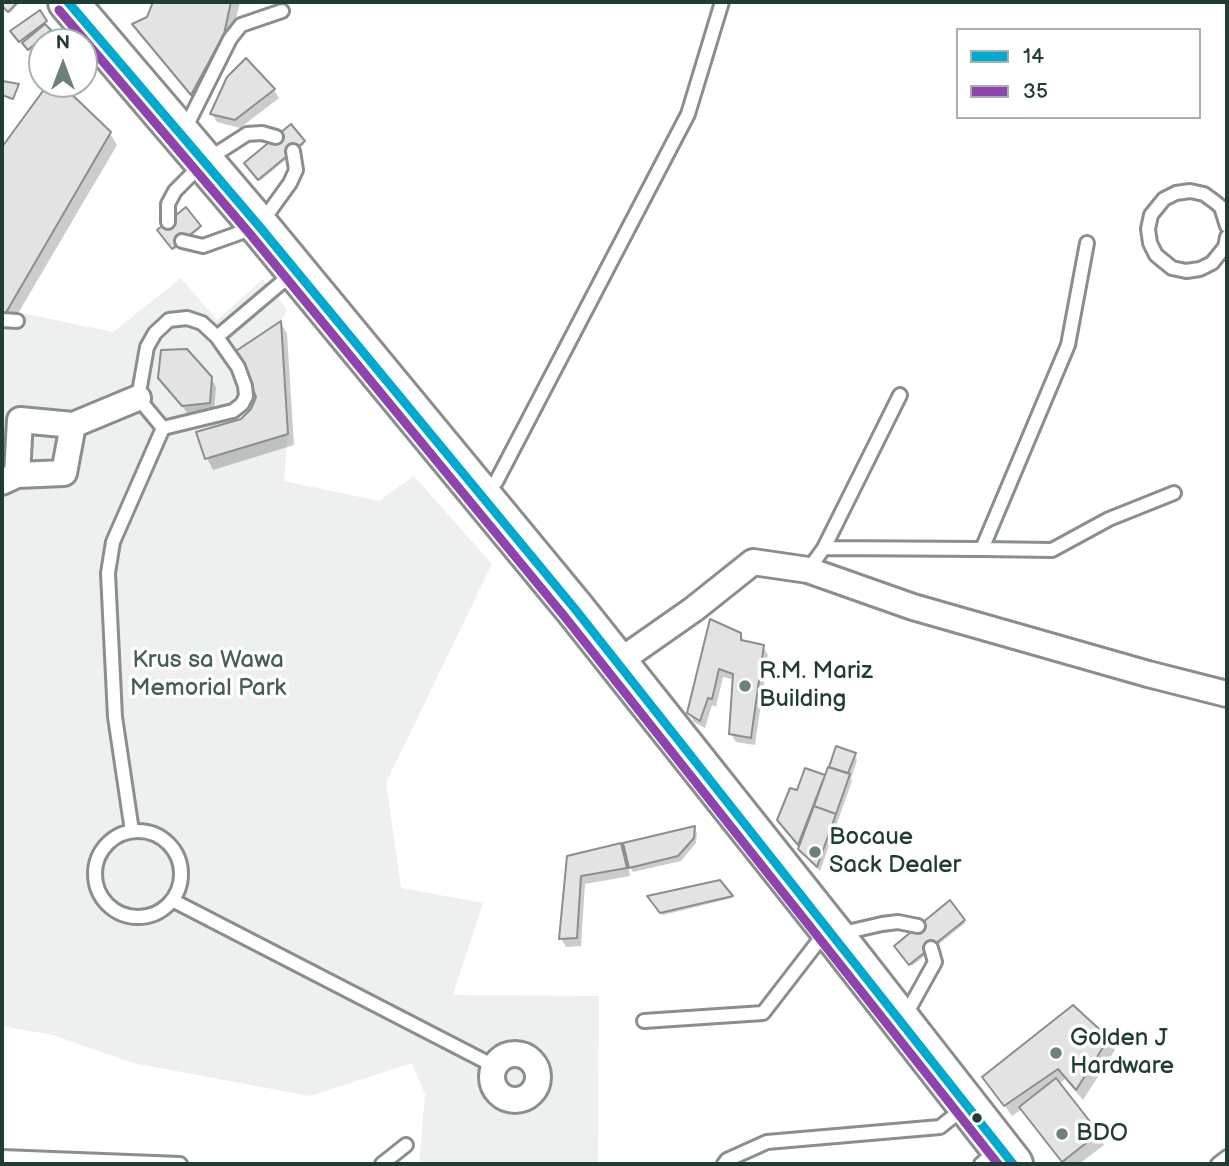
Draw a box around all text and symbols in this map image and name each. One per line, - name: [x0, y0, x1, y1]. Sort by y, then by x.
- north arrow: [28, 28, 98, 98]
- legend: [956, 28, 1201, 119]
- text: N: [56, 32, 70, 55]
- text: 14: [1023, 44, 1044, 69]
- text: 35: [1023, 79, 1048, 104]
- park label: Krus sa Wawa Memorial Park: [130, 647, 286, 703]
- place label: R.M. Mariz Building: [759, 658, 873, 714]
- marker: R.M. Mariz Building: [737, 678, 753, 694]
- place label: Bocaue Sack Dealer: [829, 824, 961, 880]
- marker: Bocaue Sack Dealer: [807, 844, 823, 860]
- place label: Golden J Hardware: [1070, 1025, 1174, 1081]
- marker: Golden J Hardware: [1048, 1045, 1064, 1061]
- unlabelled marker: [970, 1111, 984, 1125]
- place label: BDO: [1076, 1120, 1128, 1148]
- marker: BDO: [1054, 1126, 1070, 1142]

